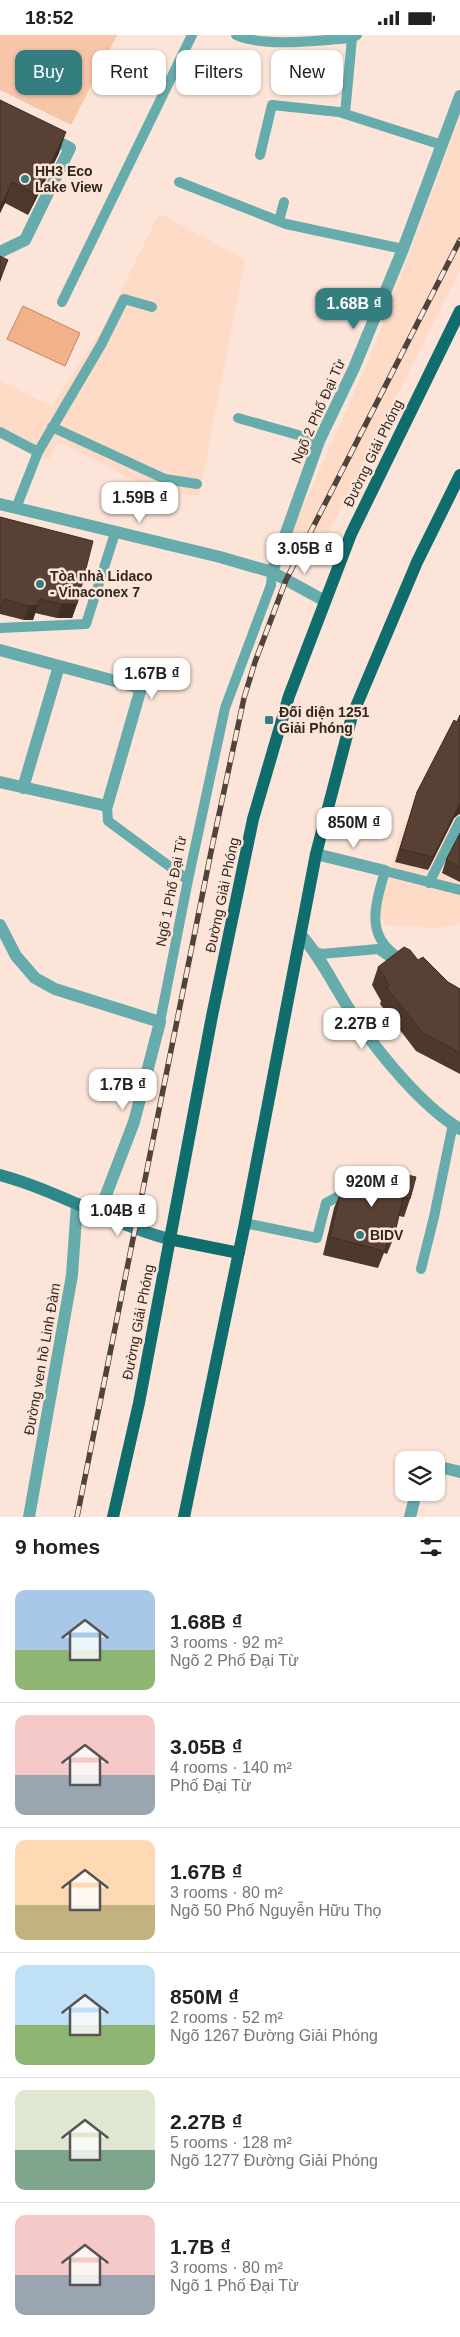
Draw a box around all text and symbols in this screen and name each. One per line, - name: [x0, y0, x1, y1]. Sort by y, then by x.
- text: 18:52: [25, 7, 74, 28]
- chip: Buy: [15, 50, 82, 95]
- chip: Rent: [92, 50, 166, 95]
- chip: Filters: [176, 50, 261, 95]
- chip: New: [271, 50, 343, 95]
- place label: HH3 Eco Lake View: [35, 163, 103, 195]
- marker: HH3 Eco Lake View: [19, 173, 31, 185]
- pin: 1.68B ₫: [308, 287, 400, 330]
- text: 1.68B ₫: [326, 295, 382, 312]
- street label: Ngõ 2 Phố Đại Từ: [288, 356, 348, 466]
- street label: Đường Giải Phóng: [340, 397, 406, 509]
- pin: 1.59B ₫: [94, 481, 186, 524]
- text: 1.59B ₫: [112, 489, 168, 506]
- pin: 3.05B ₫: [259, 533, 351, 575]
- text: 3.05B ₫: [277, 540, 333, 557]
- place label: Tòa nhà Lidaco - Vinaconex 7: [50, 568, 153, 600]
- marker: Tòa nhà Lidaco - Vinaconex 7: [34, 578, 46, 590]
- pin: 1.67B ₫: [106, 657, 198, 700]
- text: 1.67B ₫: [124, 665, 180, 682]
- place label: Đối diện 1251 Giải Phóng: [279, 704, 369, 736]
- marker: Đối diện 1251 Giải Phóng: [263, 714, 275, 726]
- pin: 850M ₫: [313, 807, 395, 849]
- text: 850M ₫: [328, 814, 380, 831]
- street label: Ngõ 1 Phố Đại Từ: [152, 834, 190, 948]
- street label: Đường Giải Phóng: [202, 836, 242, 954]
- pin: 2.27B ₫: [316, 1007, 408, 1050]
- text: 2.27B ₫: [334, 1015, 390, 1032]
- pin: 1.7B ₫: [82, 1069, 164, 1111]
- text: 1.7B ₫: [100, 1076, 146, 1093]
- pin: 920M ₫: [331, 1165, 413, 1208]
- text: 920M ₫: [346, 1173, 398, 1190]
- pin: 1.04B ₫: [72, 1195, 164, 1237]
- text: 1.04B ₫: [90, 1202, 146, 1219]
- place label: BIDV: [370, 1227, 404, 1243]
- marker: BIDV: [354, 1229, 366, 1241]
- street label: Đường Giải Phóng: [119, 1263, 157, 1381]
- street label: Đường ven hồ Linh Đàm: [21, 1282, 63, 1436]
- map controls: [395, 1451, 445, 1501]
- button: layers: [395, 1451, 445, 1501]
- icon: filters: [417, 1533, 445, 1561]
- text: 9 homes: [15, 1535, 100, 1558]
- icon: home: [55, 1610, 115, 1670]
- text: 1.68B ₫: [170, 1610, 243, 1633]
- text: 3 rooms · 92 m²: [170, 1634, 283, 1651]
- text: Ngõ 2 Phố Đại Từ: [170, 1652, 299, 1669]
- icon: home: [55, 1735, 115, 1795]
- text: 3.05B ₫: [170, 1735, 243, 1758]
- text: 4 rooms · 140 m²: [170, 1759, 292, 1776]
- text: Phố Đại Từ: [170, 1777, 252, 1794]
- icon: home: [55, 1860, 115, 1920]
- text: 1.67B ₫: [170, 1860, 243, 1883]
- text: 3 rooms · 80 m²: [170, 1884, 283, 1901]
- text: Ngõ 50 Phố Nguyễn Hữu Thọ: [170, 1902, 381, 1919]
- icon: home: [55, 1985, 115, 2045]
- text: 850M ₫: [170, 1985, 239, 2008]
- text: 2 rooms · 52 m²: [170, 2009, 283, 2026]
- text: Ngõ 1267 Đường Giải Phóng: [170, 2027, 378, 2044]
- icon: home: [55, 2110, 115, 2170]
- text: 2.27B ₫: [170, 2110, 243, 2133]
- text: 5 rooms · 128 m²: [170, 2134, 292, 2151]
- text: Ngõ 1277 Đường Giải Phóng: [170, 2152, 378, 2169]
- icon: home: [55, 2235, 115, 2295]
- text: 1.7B ₫: [170, 2235, 231, 2258]
- text: 3 rooms · 80 m²: [170, 2259, 283, 2276]
- text: Ngõ 1 Phố Đại Từ: [170, 2277, 299, 2294]

